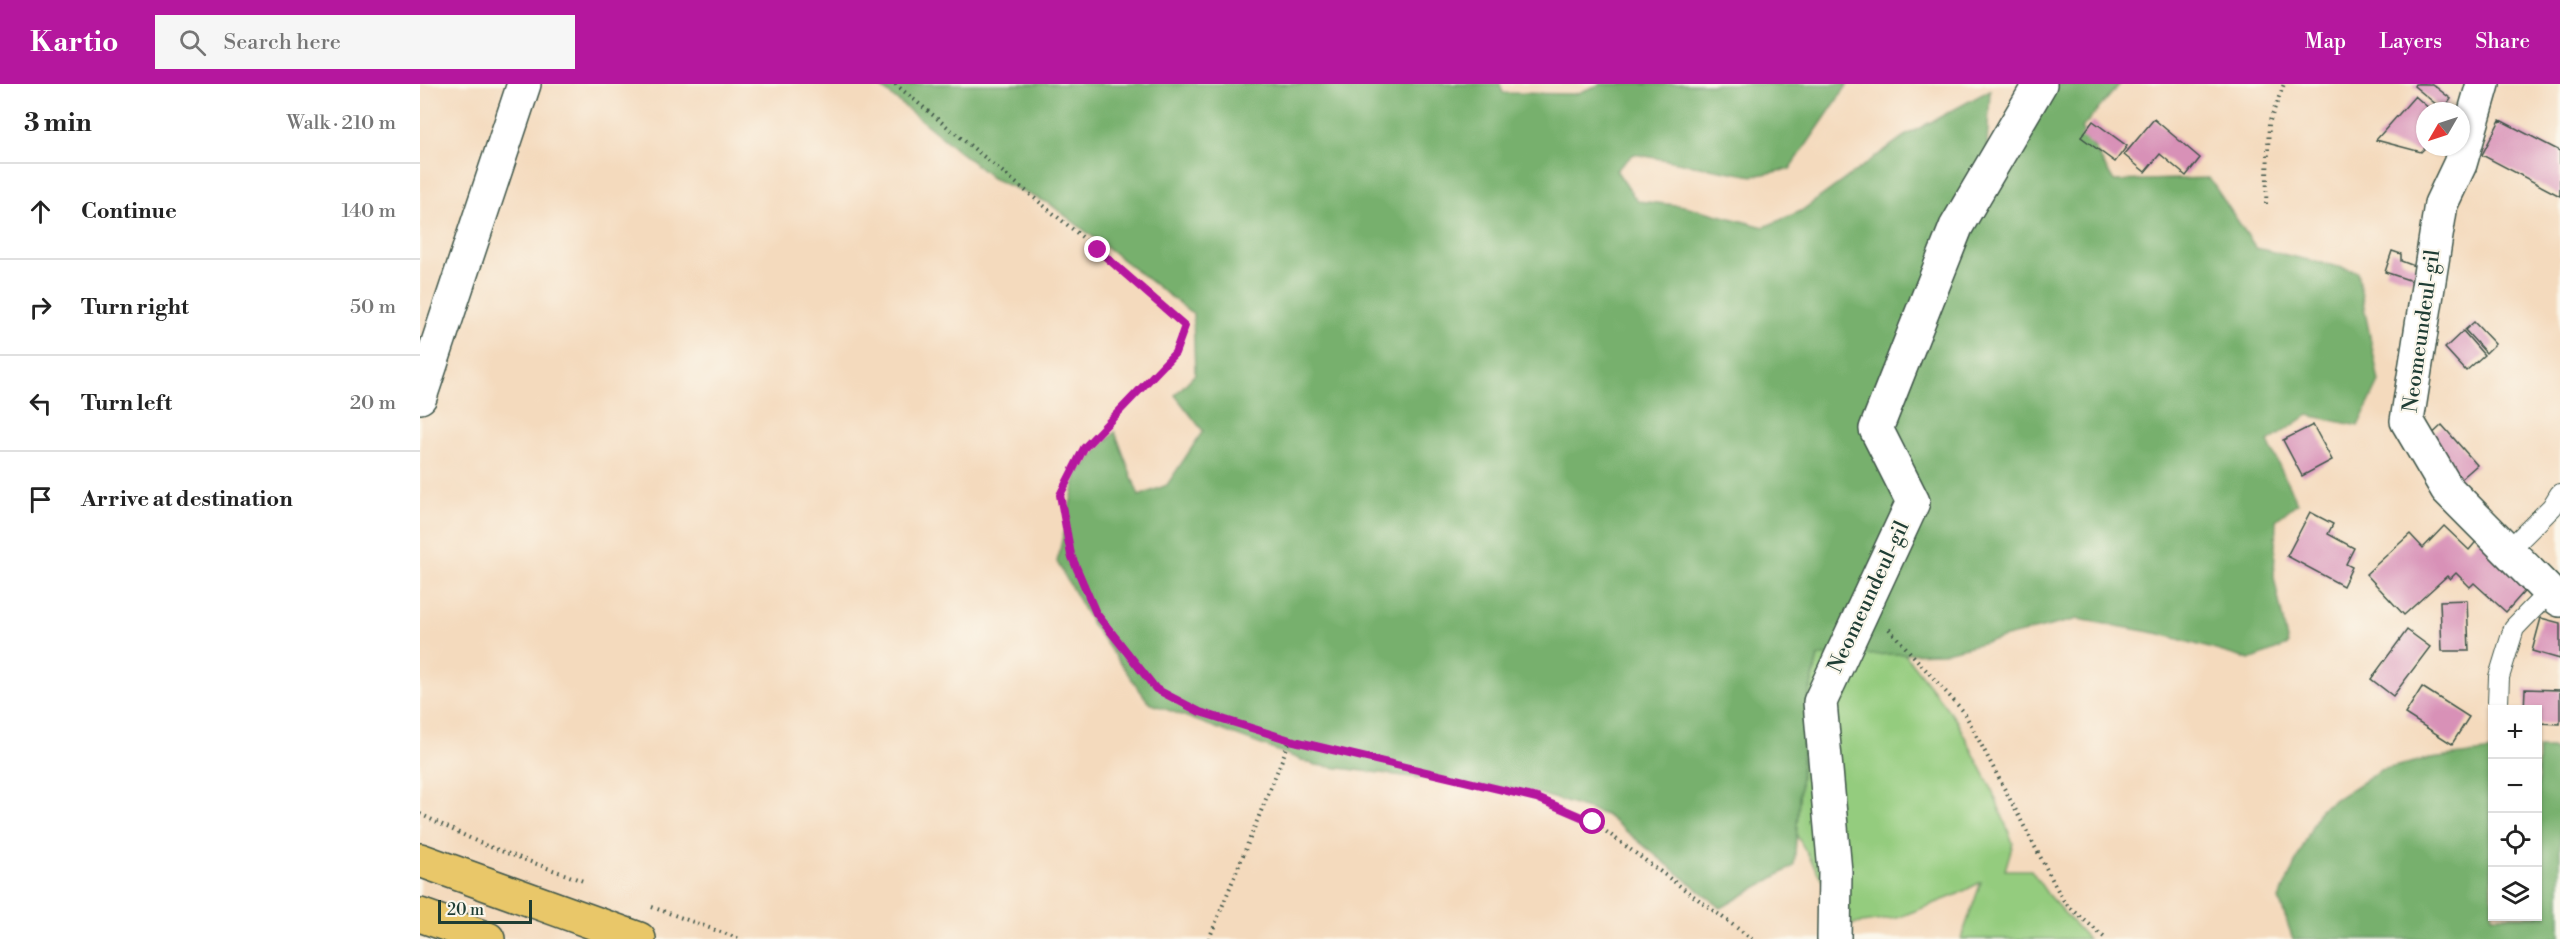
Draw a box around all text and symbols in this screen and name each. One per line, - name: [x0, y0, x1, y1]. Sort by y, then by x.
- search box: [155, 15, 575, 69]
- text: Kartio: [30, 25, 119, 60]
- icon: search: [176, 26, 209, 59]
- text: Search here: [224, 29, 341, 56]
- text: Map: [2305, 29, 2346, 55]
- text: Layers: [2379, 29, 2442, 55]
- text: Share: [2475, 29, 2530, 55]
- north arrow: [2416, 102, 2470, 156]
- text: 3 min: [24, 107, 92, 139]
- text: Walk · 210 m: [287, 111, 396, 136]
- icon: ahead: [24, 195, 57, 228]
- text: Continue: [81, 198, 177, 225]
- text: 140 m: [341, 199, 396, 224]
- route end: [1084, 236, 1110, 262]
- street label: Neomeundeul-gil: [2398, 248, 2446, 414]
- icon: right: [24, 291, 57, 324]
- text: Turn right: [81, 294, 189, 321]
- text: 50 m: [350, 295, 396, 320]
- icon: left: [24, 387, 57, 420]
- text: Turn left: [81, 390, 172, 417]
- text: 20 m: [350, 391, 396, 416]
- icon: arrive: [24, 483, 57, 516]
- text: Arrive at destination: [81, 486, 293, 513]
- street label: Neomeundeul-gil: [1822, 517, 1916, 677]
- map controls: [2488, 705, 2542, 921]
- button: +: [2488, 705, 2542, 759]
- button: −: [2488, 759, 2542, 813]
- route start: [1579, 808, 1605, 834]
- button: locate: [2488, 813, 2542, 867]
- button: layers: [2488, 867, 2542, 921]
- scale bar: [438, 897, 532, 924]
- text: 20 m: [447, 900, 484, 920]

